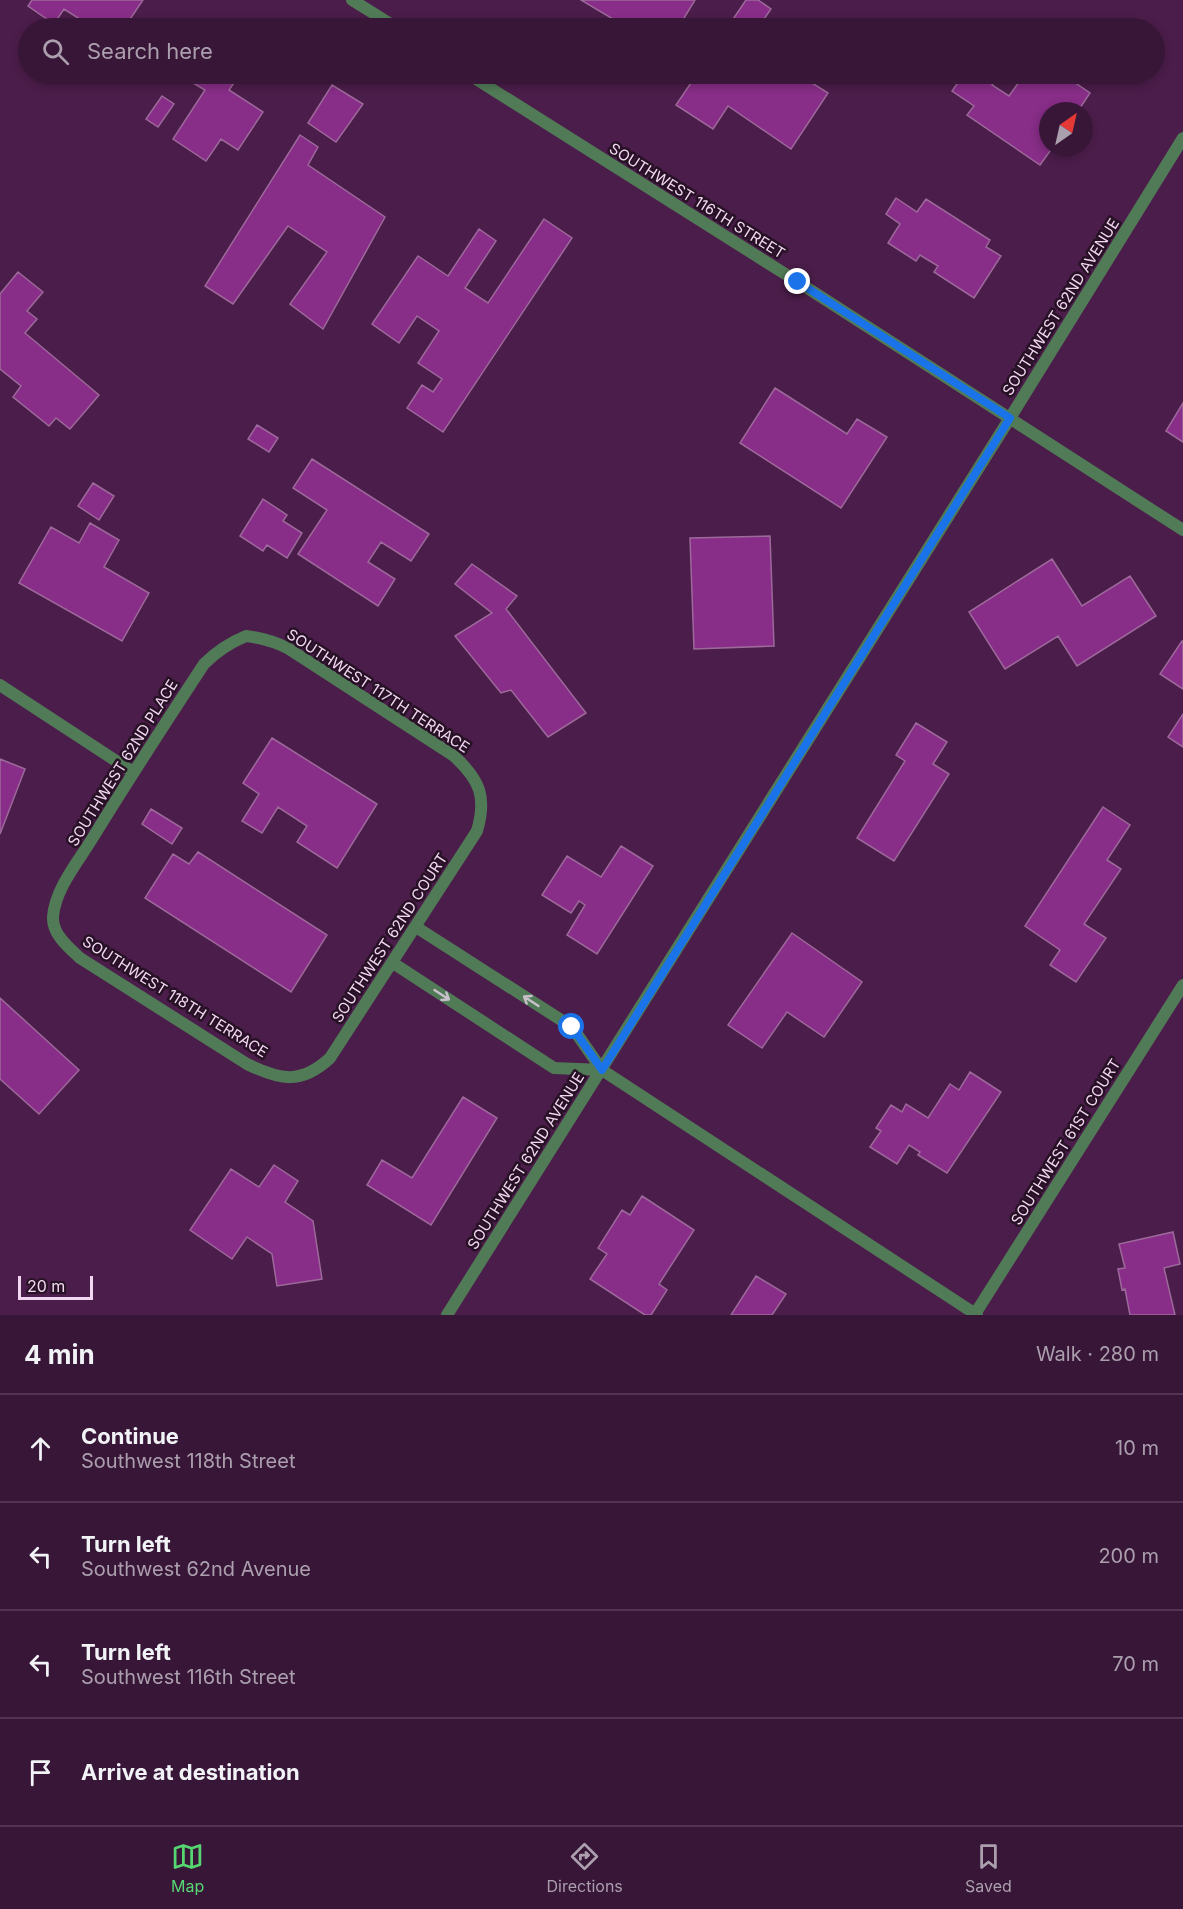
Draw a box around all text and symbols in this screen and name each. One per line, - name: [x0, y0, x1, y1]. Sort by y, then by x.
- search box: [18, 18, 1165, 84]
- icon: search: [39, 35, 72, 68]
- text: Search here: [87, 38, 213, 64]
- north arrow: [1039, 102, 1093, 156]
- street label: SOUTHWEST 116TH STREET: [606, 139, 789, 263]
- street label: SOUTHWEST 62ND AVENUE: [998, 215, 1123, 399]
- route end: [784, 268, 810, 294]
- street label: SOUTHWEST 117TH TERRACE: [283, 624, 473, 757]
- street label: SOUTHWEST 62ND PLACE: [63, 676, 182, 850]
- street label: SOUTHWEST 62ND COURT: [328, 849, 452, 1026]
- street label: SOUTHWEST 118TH TERRACE: [79, 932, 271, 1062]
- one-way arrow: [433, 989, 450, 1001]
- one-way arrow: [523, 994, 540, 1006]
- route start: [558, 1013, 584, 1039]
- street label: SOUTHWEST 61ST COURT: [1007, 1055, 1125, 1228]
- street label: SOUTHWEST 62ND AVENUE: [463, 1069, 588, 1253]
- scale bar: [18, 1273, 93, 1300]
- text: 20 m: [27, 1276, 65, 1296]
- text: 4 min: [24, 1339, 95, 1370]
- text: Walk · 280 m: [1036, 1342, 1159, 1366]
- text: Continue: [81, 1423, 179, 1449]
- icon: ahead: [24, 1432, 57, 1465]
- text: 10 m: [1115, 1436, 1159, 1460]
- text: Southwest 118th Street: [81, 1449, 295, 1473]
- text: Turn left: [81, 1531, 171, 1557]
- icon: left: [24, 1540, 57, 1573]
- text: 200 m: [1098, 1544, 1159, 1568]
- text: Southwest 62nd Avenue: [81, 1557, 311, 1581]
- text: Turn left: [81, 1639, 171, 1665]
- icon: left: [24, 1648, 57, 1681]
- text: 70 m: [1112, 1652, 1159, 1676]
- text: Southwest 116th Street: [81, 1665, 296, 1689]
- icon: arrive: [24, 1756, 57, 1789]
- text: Arrive at destination: [81, 1759, 300, 1785]
- tab: Map: [171, 1840, 204, 1896]
- tab: Directions: [547, 1840, 623, 1896]
- tab: Saved: [965, 1840, 1012, 1896]

